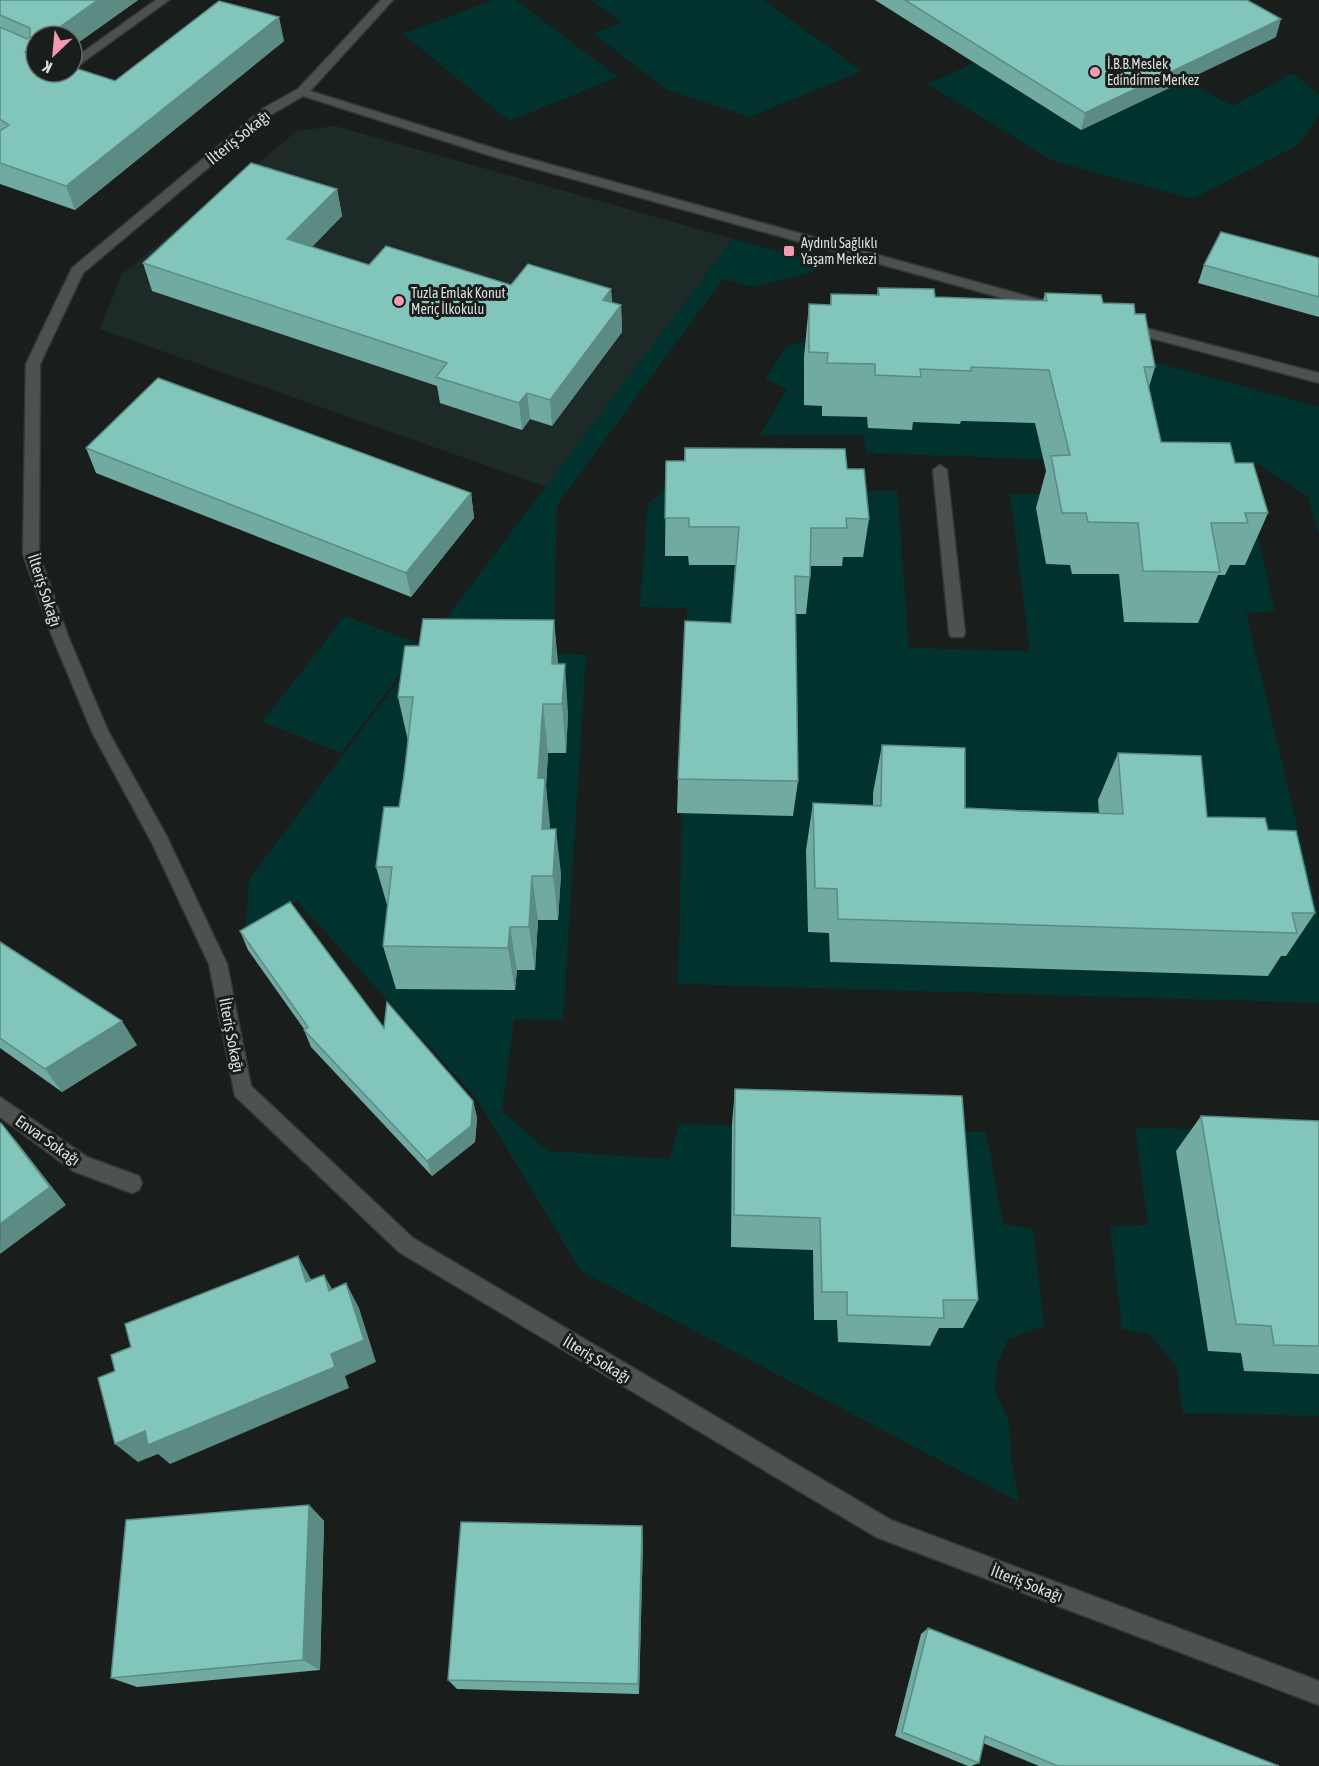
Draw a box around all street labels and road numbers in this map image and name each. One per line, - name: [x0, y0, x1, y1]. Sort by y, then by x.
- street label: İlteriş Sokağı: [203, 106, 274, 169]
- street label: İlteriş Sokağı: [24, 551, 65, 629]
- street label: İlteriş Sokağı: [215, 996, 248, 1074]
- street label: Envar Sokağı: [12, 1111, 84, 1170]
- street label: İlteriş Sokağı: [559, 1332, 634, 1387]
- street label: İlteriş Sokağı: [988, 1561, 1065, 1606]

